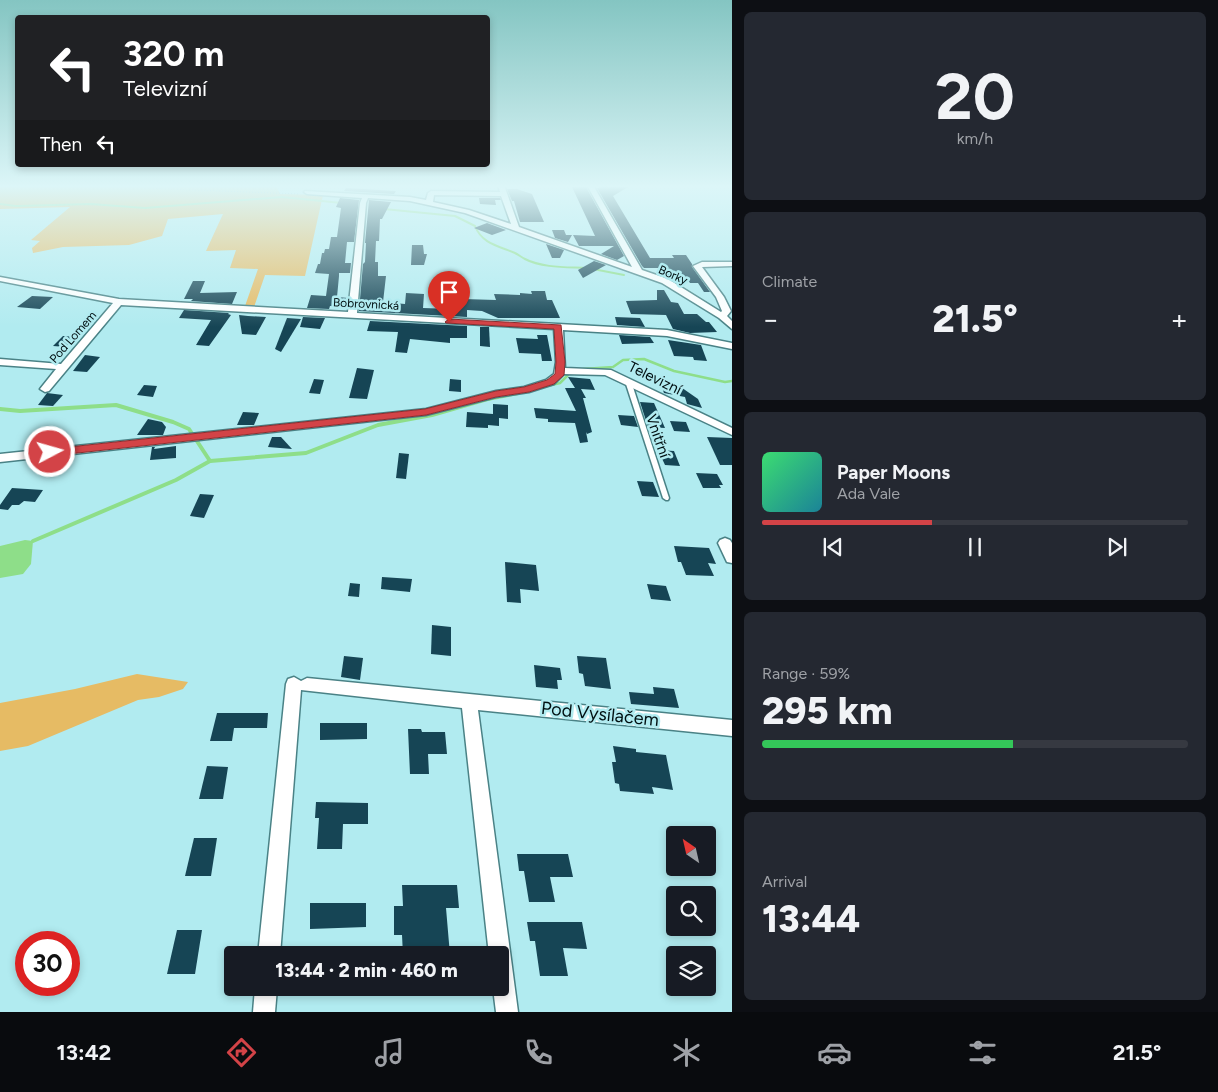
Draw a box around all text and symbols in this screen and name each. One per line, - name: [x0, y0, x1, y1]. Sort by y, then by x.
- text: 320 m: [123, 33, 224, 75]
- icon: left: [40, 35, 105, 100]
- text: 20: [935, 57, 1015, 135]
- text: Televizní: [123, 75, 207, 102]
- text: km/h: [957, 129, 993, 148]
- icon: left: [92, 130, 120, 158]
- text: Then: [40, 133, 82, 156]
- street label: Borky: [656, 262, 690, 288]
- pin: [428, 271, 470, 322]
- text: Climate: [762, 272, 817, 291]
- icon: arrive: [435, 278, 463, 306]
- street label: Bobrovnická: [333, 295, 399, 313]
- text: 21.5°: [932, 296, 1018, 342]
- text: −: [762, 302, 779, 336]
- text: +: [1171, 302, 1188, 336]
- street label: Pod Lomem: [47, 308, 99, 366]
- street label: Televizní: [625, 357, 686, 399]
- street label: Vnitřní: [642, 412, 674, 462]
- position arrow: [23, 425, 75, 477]
- text: Paper Moons: [837, 461, 950, 484]
- text: Ada Vale: [837, 484, 900, 503]
- icon: previous: [819, 533, 847, 561]
- icon: pause: [961, 533, 989, 561]
- icon: next: [1103, 533, 1131, 561]
- text: Range · 59%: [762, 664, 850, 683]
- text: 295 km: [762, 688, 893, 734]
- street label: Pod Vysílačem: [540, 697, 660, 731]
- north arrow: [666, 826, 716, 876]
- map controls: [666, 826, 716, 996]
- text: Arrival: [762, 872, 807, 891]
- button: search: [666, 886, 716, 936]
- text: 13:44: [762, 896, 860, 942]
- speed limit sign: 30: [15, 931, 80, 996]
- button: layers: [666, 946, 716, 996]
- text: 13:44 · 2 min · 460 m: [275, 959, 458, 982]
- icon: directions: [224, 1035, 259, 1070]
- icon: music: [372, 1035, 407, 1070]
- icon: phone: [521, 1035, 556, 1070]
- icon: climate: [669, 1035, 704, 1070]
- icon: car: [817, 1035, 852, 1070]
- icon: filters: [965, 1035, 1000, 1070]
- text: 13:42: [57, 1039, 111, 1066]
- text: 21.5°: [1113, 1039, 1161, 1066]

